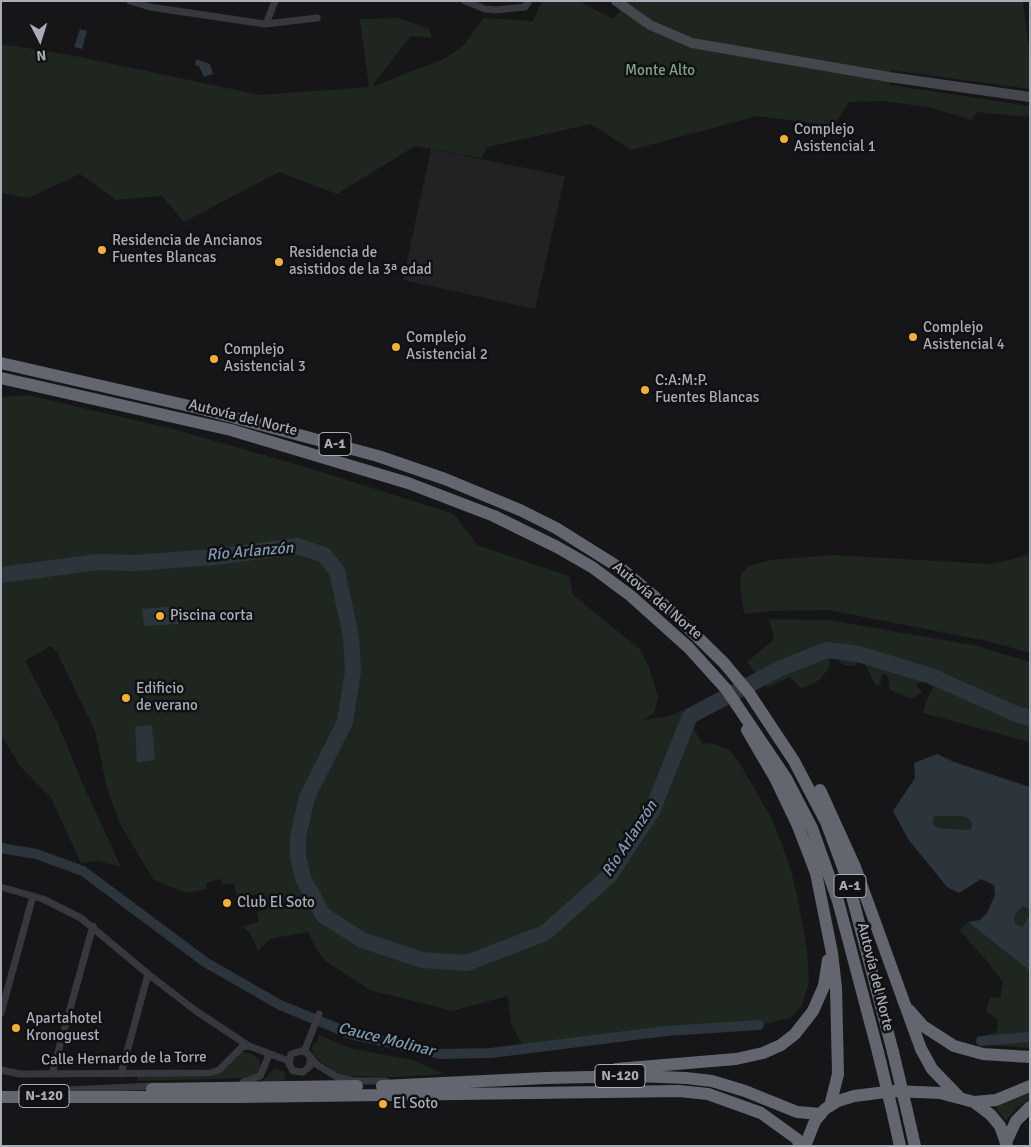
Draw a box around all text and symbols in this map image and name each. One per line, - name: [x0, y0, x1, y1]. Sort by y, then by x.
- north arrow: [15, 15, 65, 65]
- text: N: [36, 47, 47, 64]
- park label: Monte Alto: [625, 62, 695, 80]
- place label: Complejo Asistencial 1: [794, 121, 876, 156]
- marker: Complejo Asistencial 1: [778, 133, 790, 145]
- place label: Residencia de Ancianos Fuentes Blancas: [112, 232, 262, 267]
- marker: Residencia de Ancianos Fuentes Blancas: [96, 244, 108, 256]
- place label: Residencia de asistidos de la 3ª edad: [289, 244, 432, 279]
- marker: Residencia de asistidos de la 3ª edad: [273, 256, 285, 268]
- place label: Complejo Asistencial 4: [923, 319, 1005, 354]
- place label: Complejo Asistencial 2: [406, 329, 488, 364]
- marker: Complejo Asistencial 4: [907, 331, 919, 343]
- place label: Complejo Asistencial 3: [224, 341, 306, 376]
- marker: Complejo Asistencial 2: [390, 341, 402, 353]
- marker: Complejo Asistencial 3: [208, 353, 220, 365]
- place label: C:A:M:P. Fuentes Blancas: [655, 372, 759, 407]
- marker: C:A:M:P. Fuentes Blancas: [639, 384, 651, 396]
- street label: Autovía del Norte: [187, 396, 299, 440]
- road number: A-1: [319, 432, 351, 456]
- water label: Río Arlanzón: [206, 539, 294, 565]
- street label: Autovía del Norte: [609, 558, 705, 644]
- place label: Piscina corta: [170, 607, 253, 625]
- marker: Piscina corta: [154, 610, 166, 622]
- place label: Edificio de verano: [136, 680, 198, 715]
- marker: Edificio de verano: [120, 692, 132, 704]
- water label: Río Arlanzón: [598, 797, 662, 881]
- road number: A-1: [834, 874, 866, 898]
- place label: Club El Soto: [237, 894, 315, 912]
- marker: Club El Soto: [221, 897, 233, 909]
- street label: Autovía del Norte: [853, 921, 897, 1033]
- place label: Apartahotel Kronoguest: [26, 1010, 102, 1045]
- water label: Cauce Molinar: [336, 1019, 436, 1061]
- marker: Apartahotel Kronoguest: [10, 1022, 22, 1034]
- street label: Calle Hernardo de la Torre: [41, 1049, 207, 1069]
- road number: N-120: [595, 1064, 645, 1088]
- road number: N-120: [19, 1084, 69, 1108]
- place label: El Soto: [393, 1095, 438, 1113]
- marker: El Soto: [377, 1098, 389, 1110]

